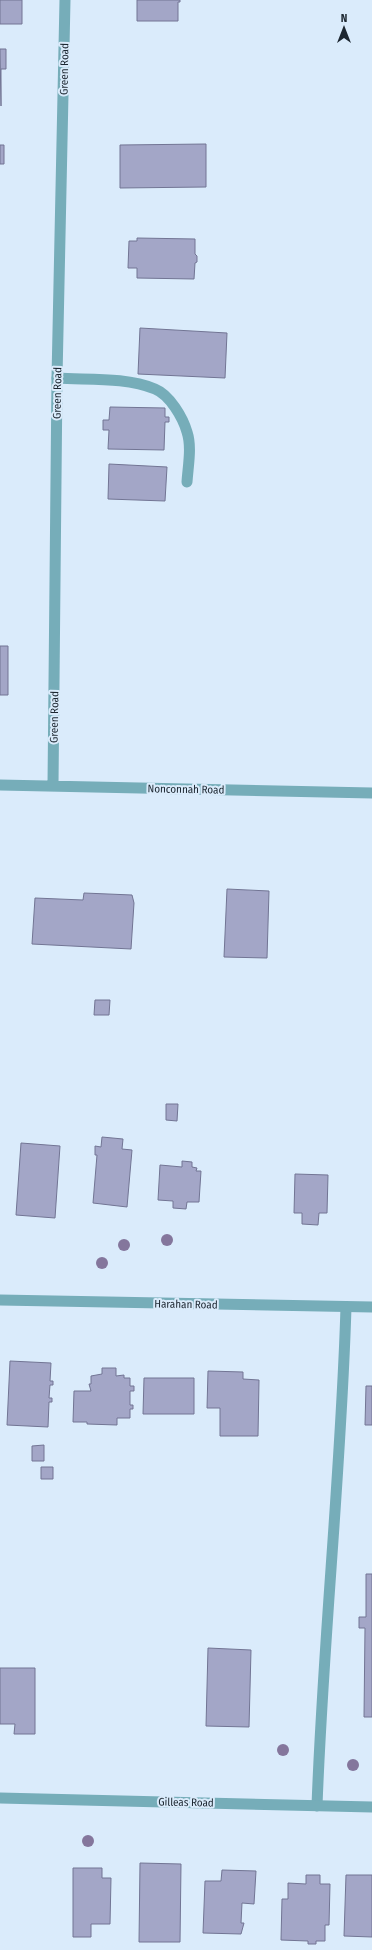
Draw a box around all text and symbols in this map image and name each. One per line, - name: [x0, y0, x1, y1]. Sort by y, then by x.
- north arrow: [324, 8, 364, 48]
- text: N: [341, 12, 347, 25]
- street label: Green Road: [58, 43, 71, 95]
- street label: Green Road: [51, 367, 64, 419]
- street label: Green Road: [48, 691, 61, 743]
- street label: Nonconnah Road: [148, 782, 224, 797]
- street label: Harahan Road: [154, 1297, 218, 1312]
- street label: Gilleas Road: [158, 1796, 214, 1809]

